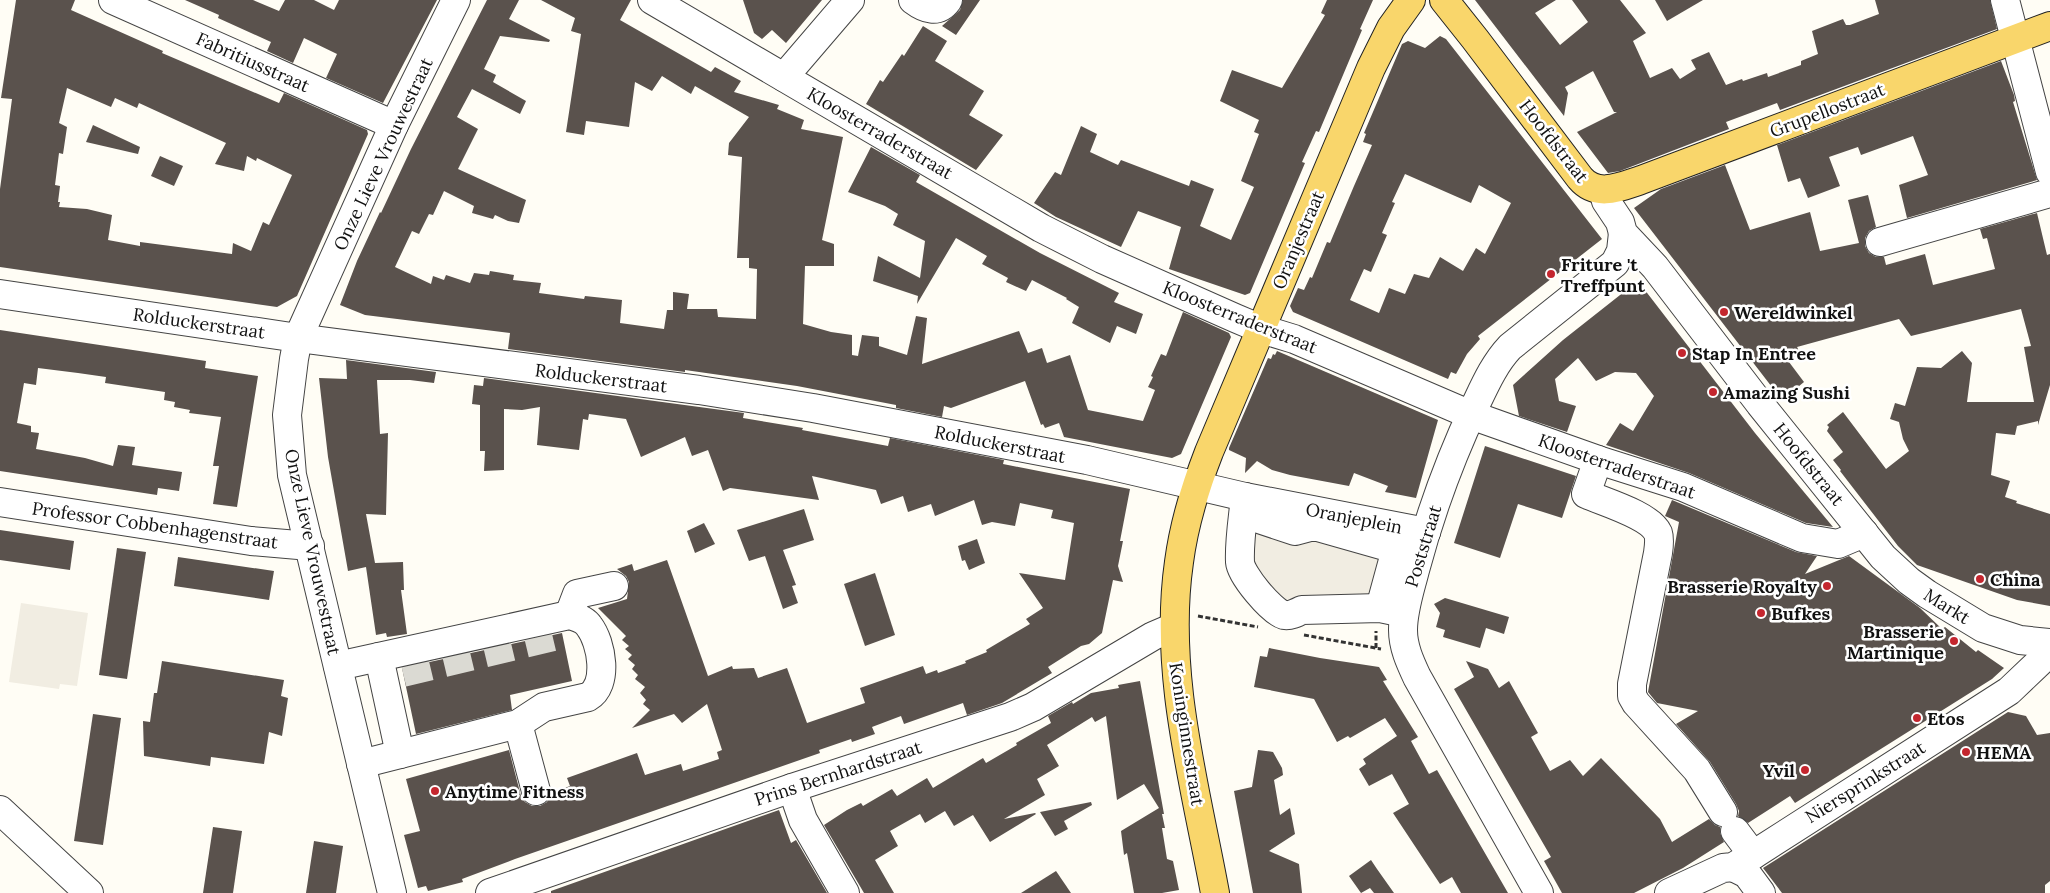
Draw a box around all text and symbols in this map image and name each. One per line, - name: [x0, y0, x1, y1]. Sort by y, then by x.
- street label: Fabritiusstraat: [193, 27, 313, 97]
- street label: Onze Lieve Vrouwestraat: [328, 54, 438, 254]
- street label: Grupellostraat: [1766, 77, 1888, 142]
- street label: Kloosterraderstraat: [803, 82, 957, 184]
- street label: Hoofdstraat: [1514, 95, 1594, 187]
- street label: Oranjestraat: [1267, 187, 1329, 293]
- place label: Friture 't Treffpunt: [1561, 253, 1645, 297]
- marker: Friture 't Treffpunt: [1545, 268, 1557, 280]
- street label: Kloosterraderstraat: [1159, 275, 1321, 359]
- place label: Wereldwinkel: [1734, 301, 1853, 324]
- street label: Rolduckerstraat: [131, 302, 267, 344]
- marker: Wereldwinkel: [1718, 306, 1730, 318]
- place label: Stap In Entree: [1692, 342, 1816, 365]
- marker: Stap In Entree: [1676, 347, 1688, 359]
- street label: Rolduckerstraat: [534, 358, 669, 398]
- place label: Amazing Sushi: [1723, 381, 1850, 404]
- marker: Amazing Sushi: [1707, 386, 1719, 398]
- street label: Hoofdstraat: [1769, 418, 1849, 510]
- street label: Rolduckerstraat: [932, 420, 1068, 468]
- street label: Kloosterraderstraat: [1535, 428, 1699, 504]
- street label: Onze Lieve Vrouwestraat: [280, 447, 346, 657]
- street label: Professor Cobbenhagenstraat: [30, 496, 280, 554]
- street label: Oranjeplein: [1304, 497, 1404, 539]
- street label: Poststraat: [1400, 502, 1446, 590]
- place label: China: [1990, 568, 2041, 591]
- marker: China: [1974, 573, 1986, 585]
- place label: Brasserie Royalty: [1667, 575, 1817, 598]
- marker: Brasserie Royalty: [1821, 580, 1833, 592]
- street label: Markt: [1920, 583, 1974, 629]
- place label: Bufkes: [1771, 602, 1831, 625]
- marker: Bufkes: [1755, 607, 1767, 619]
- place label: Brasserie Martinique: [1847, 620, 1944, 664]
- marker: Brasserie Martinique: [1948, 635, 1960, 647]
- street label: Koninginnestraat: [1164, 661, 1210, 807]
- place label: Etos: [1927, 707, 1965, 730]
- marker: Etos: [1911, 712, 1923, 724]
- street label: Prins Bernhardstraat: [752, 735, 924, 811]
- street label: Niersprinkstraat: [1801, 736, 1929, 828]
- place label: HEMA: [1976, 741, 2031, 764]
- marker: HEMA: [1960, 746, 1972, 758]
- place label: Yvil: [1763, 759, 1795, 782]
- marker: Yvil: [1799, 764, 1811, 776]
- place label: Anytime Fitness: [445, 780, 585, 803]
- marker: Anytime Fitness: [429, 785, 441, 797]

